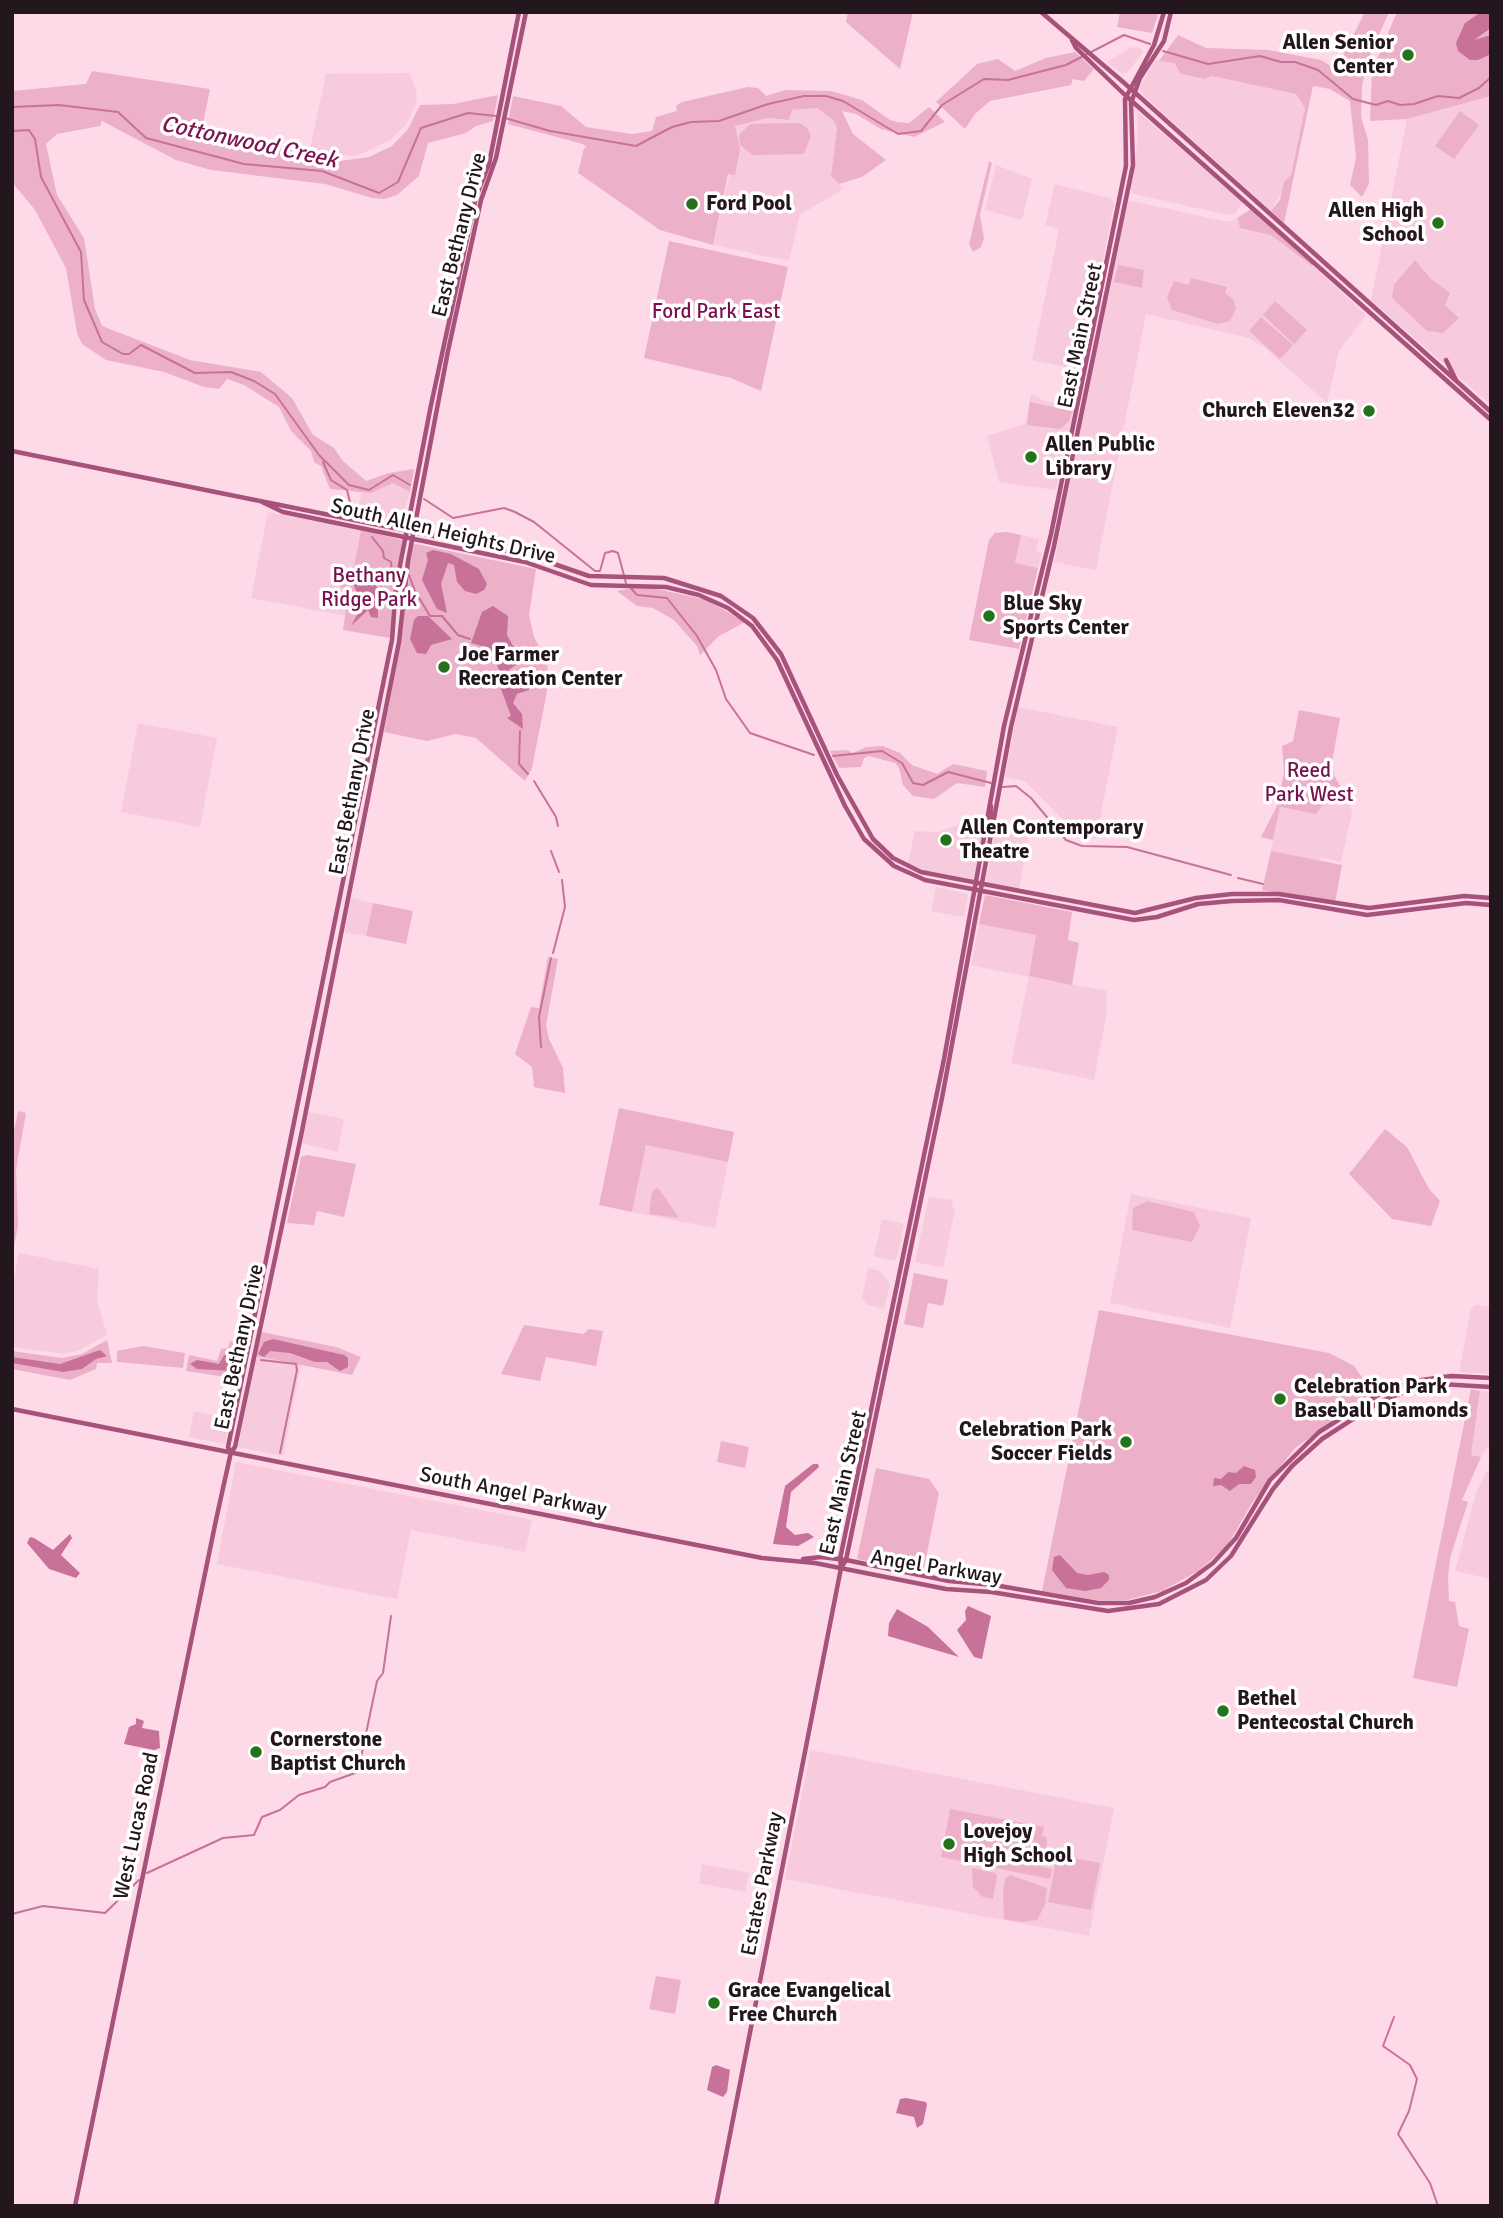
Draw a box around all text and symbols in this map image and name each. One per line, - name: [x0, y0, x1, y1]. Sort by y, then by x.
- place label: Allen Senior Center: [1282, 30, 1394, 80]
- marker: Allen Senior Center: [1400, 47, 1416, 63]
- water label: Cottonwood Creek: [158, 111, 340, 175]
- street label: East Bethany Drive: [427, 150, 493, 320]
- place label: Ford Pool: [706, 191, 792, 217]
- marker: Ford Pool: [684, 196, 700, 212]
- place label: Allen High School: [1328, 198, 1424, 248]
- marker: Allen High School: [1430, 215, 1446, 231]
- street label: East Main Street: [1053, 261, 1109, 411]
- park label: Ford Park East: [652, 299, 780, 325]
- place label: Church Eleven32: [1202, 398, 1355, 424]
- marker: Church Eleven32: [1361, 403, 1377, 419]
- place label: Allen Public Library: [1045, 432, 1155, 482]
- marker: Allen Public Library: [1023, 449, 1039, 465]
- street label: South Allen Heights Drive: [328, 494, 558, 570]
- park label: Bethany Ridge Park: [321, 563, 417, 613]
- place label: Blue Sky Sports Center: [1003, 591, 1129, 641]
- marker: Blue Sky Sports Center: [981, 608, 997, 624]
- place label: Joe Farmer Recreation Center: [458, 642, 622, 692]
- marker: Joe Farmer Recreation Center: [436, 659, 452, 675]
- street label: East Bethany Drive: [325, 707, 381, 877]
- park label: Reed Park West: [1264, 758, 1354, 808]
- place label: Allen Contemporary Theatre: [960, 815, 1143, 865]
- marker: Allen Contemporary Theatre: [938, 832, 954, 848]
- street label: East Bethany Drive: [210, 1262, 270, 1432]
- place label: Celebration Park Baseball Diamonds: [1294, 1374, 1468, 1424]
- marker: Celebration Park Baseball Diamonds: [1272, 1391, 1288, 1407]
- street label: East Main Street: [815, 1408, 873, 1558]
- place label: Celebration Park Soccer Fields: [959, 1417, 1112, 1467]
- marker: Celebration Park Soccer Fields: [1118, 1434, 1134, 1450]
- street label: South Angel Parkway: [418, 1463, 608, 1523]
- street label: Angel Parkway: [869, 1545, 1003, 1591]
- place label: Bethel Pentecostal Church: [1237, 1686, 1414, 1736]
- marker: Bethel Pentecostal Church: [1215, 1703, 1231, 1719]
- place label: Cornerstone Baptist Church: [270, 1727, 406, 1777]
- marker: Cornerstone Baptist Church: [248, 1744, 264, 1760]
- street label: West Lucas Road: [109, 1750, 165, 1902]
- street label: Estates Parkway: [737, 1810, 789, 1958]
- place label: Lovejoy High School: [963, 1819, 1073, 1869]
- marker: Lovejoy High School: [941, 1836, 957, 1852]
- place label: Grace Evangelical Free Church: [728, 1978, 891, 2028]
- marker: Grace Evangelical Free Church: [706, 1995, 722, 2011]

